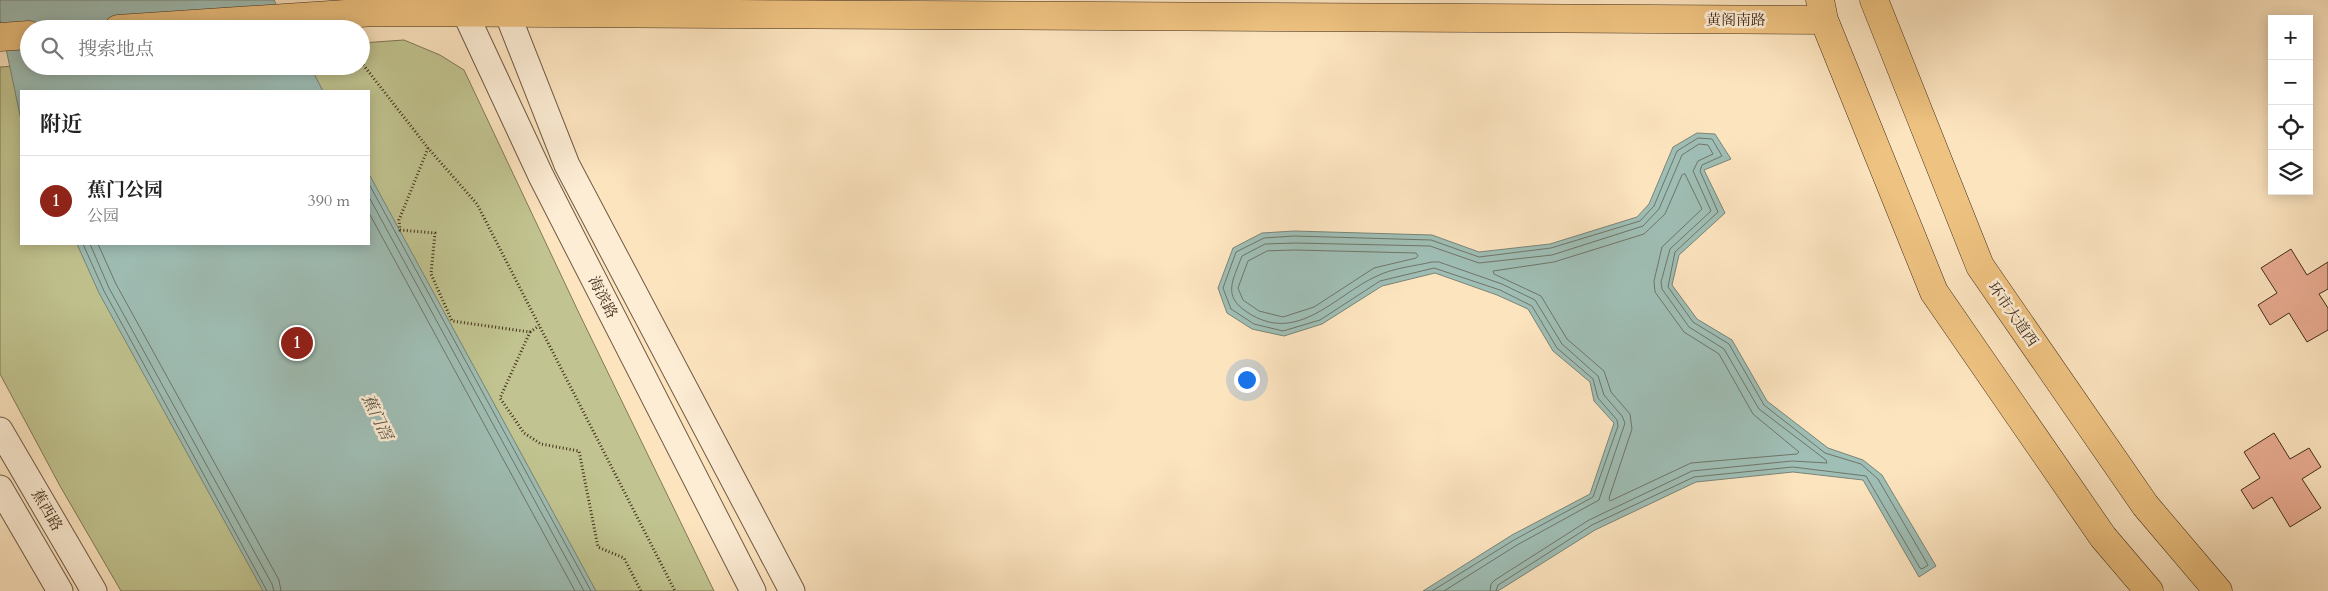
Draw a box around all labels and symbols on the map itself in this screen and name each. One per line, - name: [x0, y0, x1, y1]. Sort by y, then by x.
- street label: 黄阁南路: [1706, 10, 1766, 30]
- street label: 海滨路: [584, 272, 622, 322]
- street label: 环市大道西: [1983, 278, 2043, 350]
- pin: 1: [281, 324, 313, 362]
- your location: [1234, 367, 1260, 393]
- water label: 蕉门滘: [357, 391, 399, 446]
- street label: 蕉西路: [27, 486, 67, 534]

